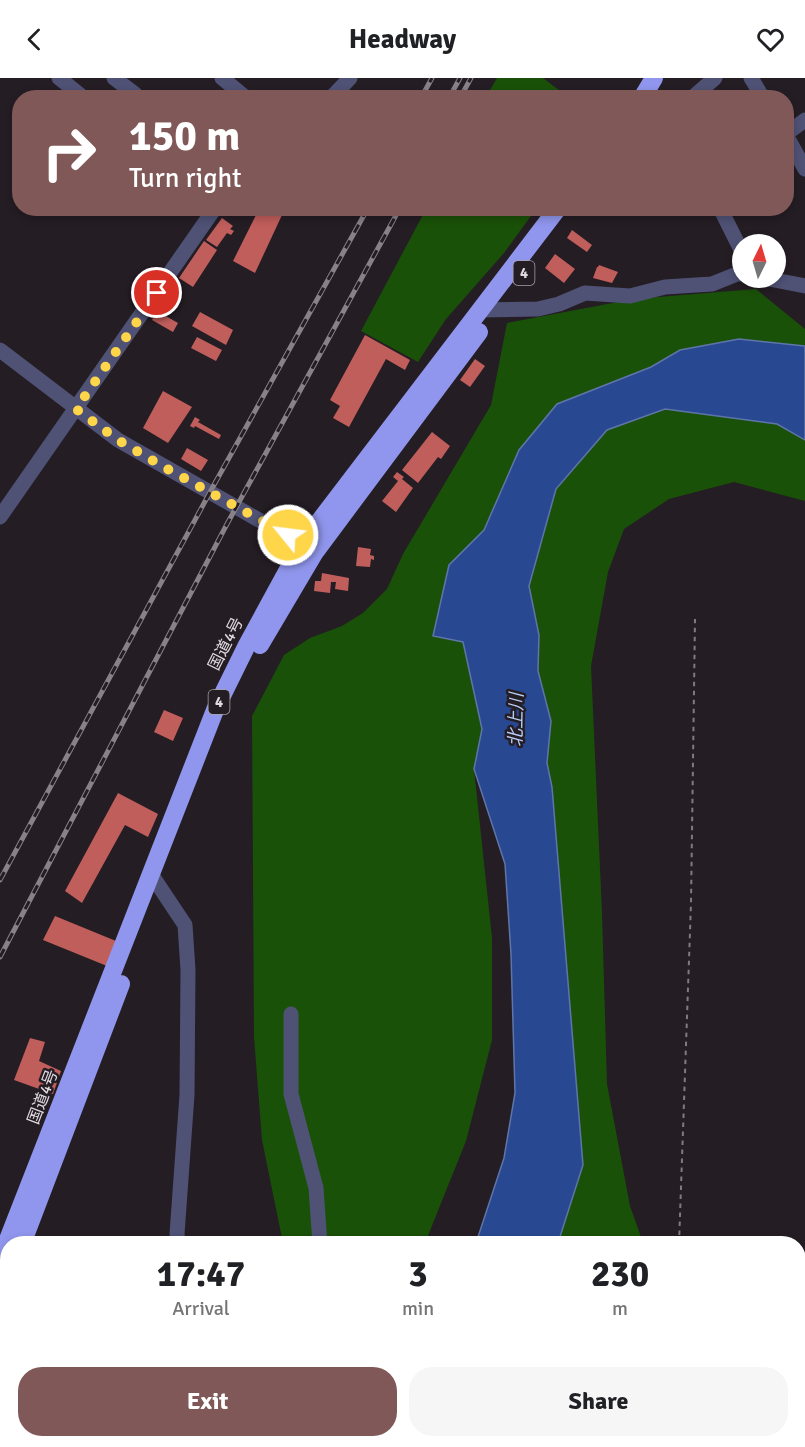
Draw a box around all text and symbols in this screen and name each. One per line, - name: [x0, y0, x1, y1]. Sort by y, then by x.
- icon: back: [18, 23, 51, 56]
- text: Headway: [349, 23, 456, 56]
- icon: heart: [754, 23, 787, 56]
- text: 150 m: [129, 111, 240, 162]
- icon: right: [30, 114, 108, 192]
- text: Turn right: [129, 162, 242, 195]
- north arrow: [732, 234, 786, 288]
- map controls: [732, 234, 786, 288]
- road number: 4: [514, 261, 534, 285]
- pin: [131, 267, 182, 318]
- icon: arrive: [140, 276, 173, 309]
- position arrow: [256, 503, 320, 567]
- street label: 国道4号: [204, 614, 248, 674]
- road number: 4: [208, 690, 230, 714]
- water label: 北上川: [505, 691, 528, 747]
- street label: 国道4号: [24, 1067, 62, 1127]
- text: 17:47: [157, 1252, 245, 1297]
- text: 3: [408, 1252, 428, 1297]
- text: 230: [591, 1252, 649, 1297]
- text: Arrival: [172, 1296, 230, 1321]
- text: min: [402, 1296, 434, 1321]
- text: m: [612, 1296, 628, 1321]
- button: Exit: [18, 1367, 397, 1436]
- button: Share: [409, 1367, 788, 1436]

